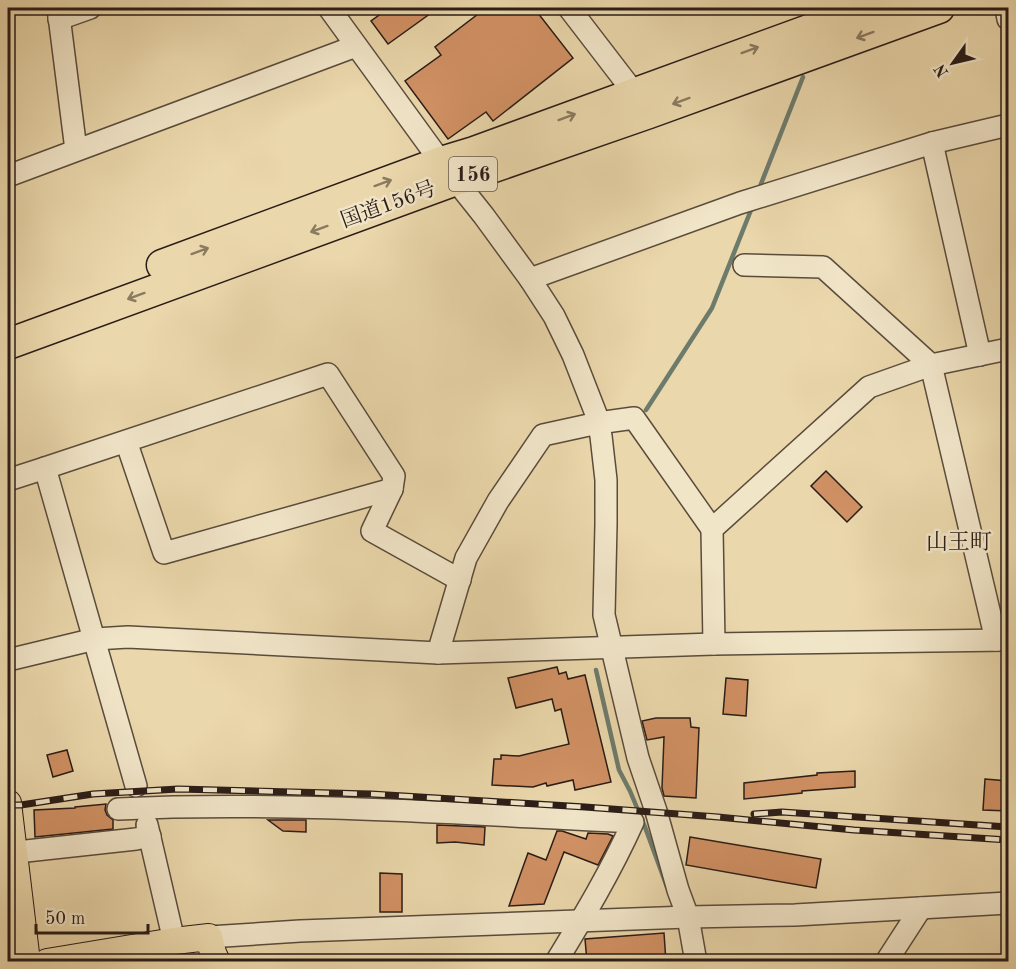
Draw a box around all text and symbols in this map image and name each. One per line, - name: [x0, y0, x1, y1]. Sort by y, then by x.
- one-way arrow: [856, 30, 874, 41]
- north arrow: [923, 33, 983, 93]
- one-way arrow: [740, 44, 759, 55]
- text: N: [932, 60, 952, 80]
- one-way arrow: [672, 97, 691, 108]
- one-way arrow: [557, 111, 576, 122]
- road number: 156: [449, 157, 497, 191]
- street label: 国道156号: [337, 177, 439, 232]
- one-way arrow: [373, 177, 392, 188]
- one-way arrow: [311, 225, 329, 236]
- one-way arrow: [190, 244, 209, 255]
- one-way arrow: [127, 292, 146, 303]
- district label: 山王町: [926, 530, 992, 554]
- scale bar: [36, 897, 148, 935]
- text: 50 m: [45, 910, 85, 928]

